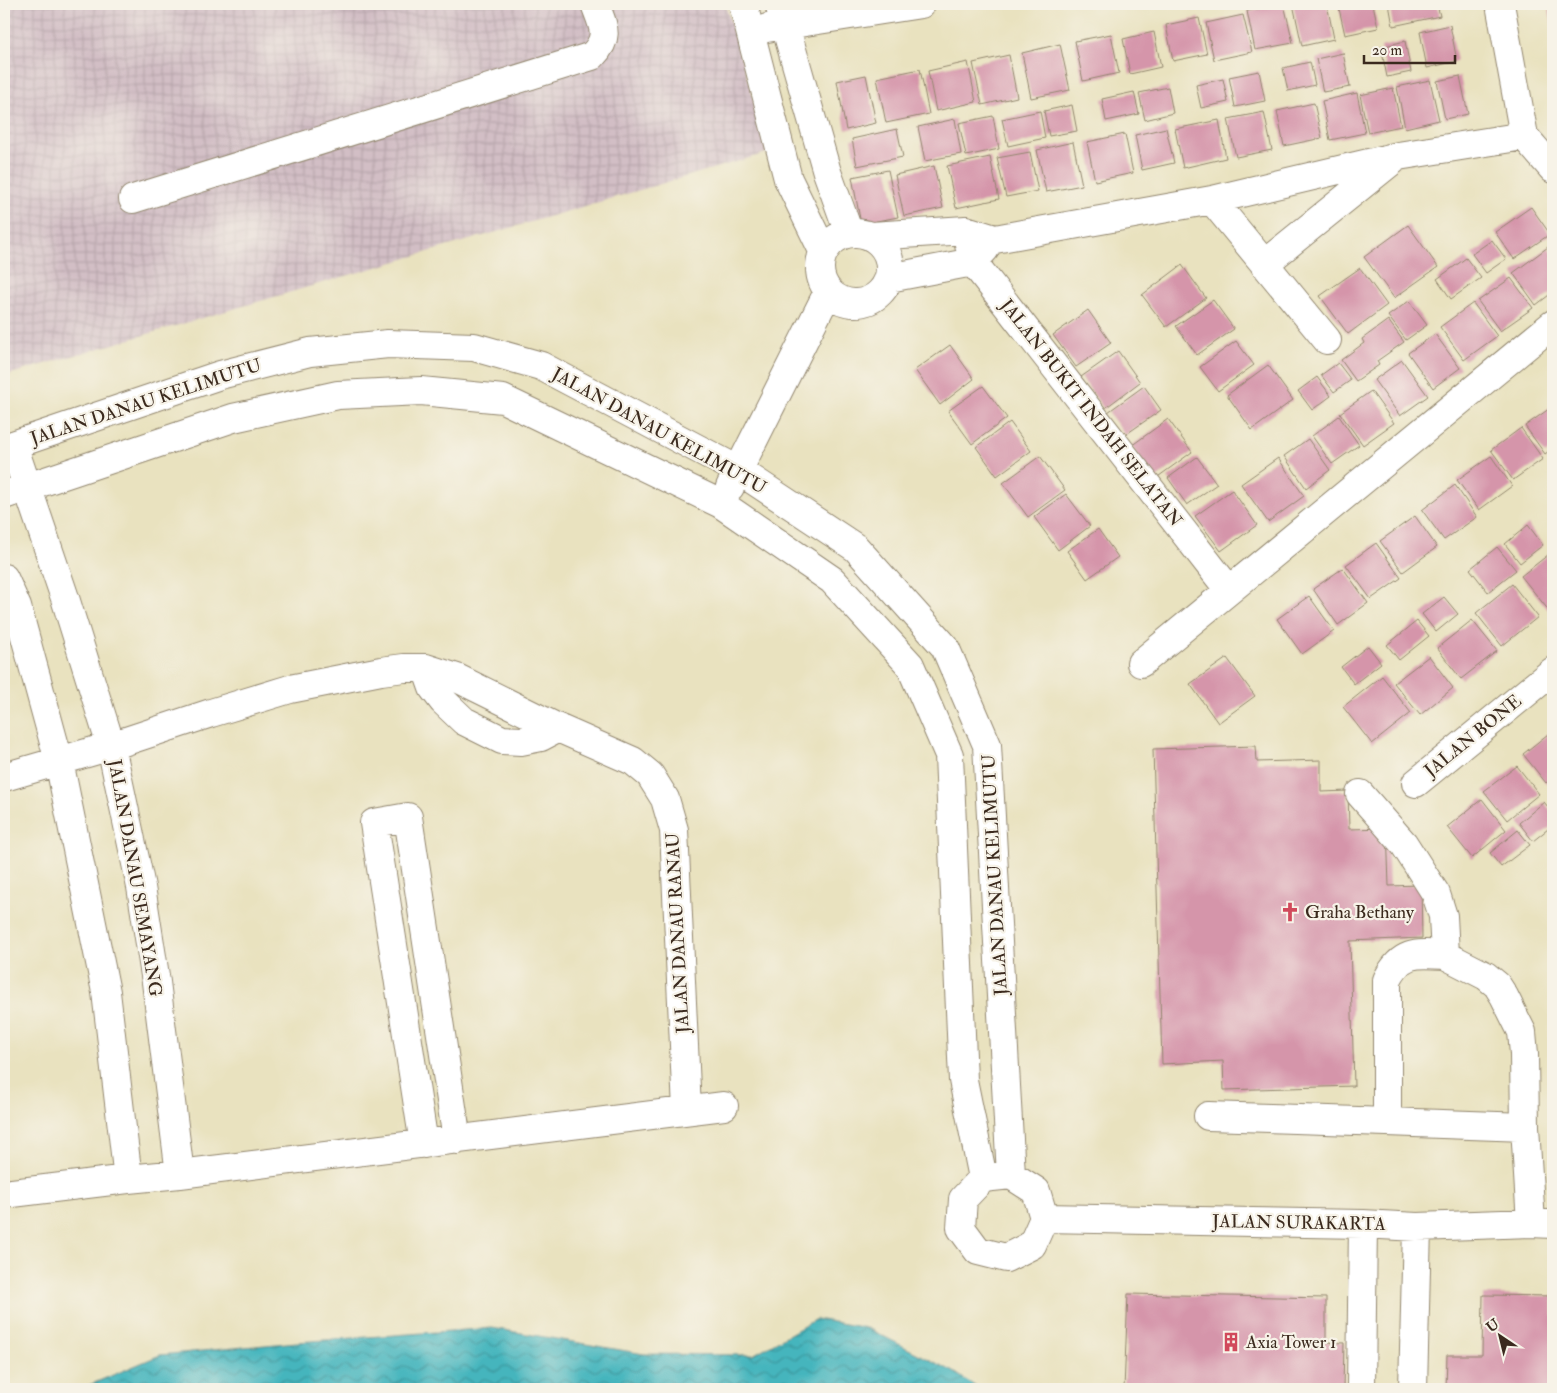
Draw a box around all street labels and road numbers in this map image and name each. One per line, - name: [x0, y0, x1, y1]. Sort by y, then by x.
- street label: JALAN BUKIT INDAH SELATAN: [994, 294, 1187, 531]
- street label: JALAN DANAU KELIMUTU: [27, 354, 264, 451]
- street label: JALAN DANAU KELIMUTU: [547, 362, 770, 500]
- street label: JALAN BONE: [1419, 690, 1526, 783]
- street label: JALAN DANAU KELIMUTU: [977, 754, 1013, 997]
- street label: JALAN DANAU SEMAYANG: [103, 757, 167, 998]
- street label: JALAN DANAU RANAU: [661, 832, 695, 1035]
- street label: JALAN SURAKARTA: [1211, 1210, 1387, 1236]

